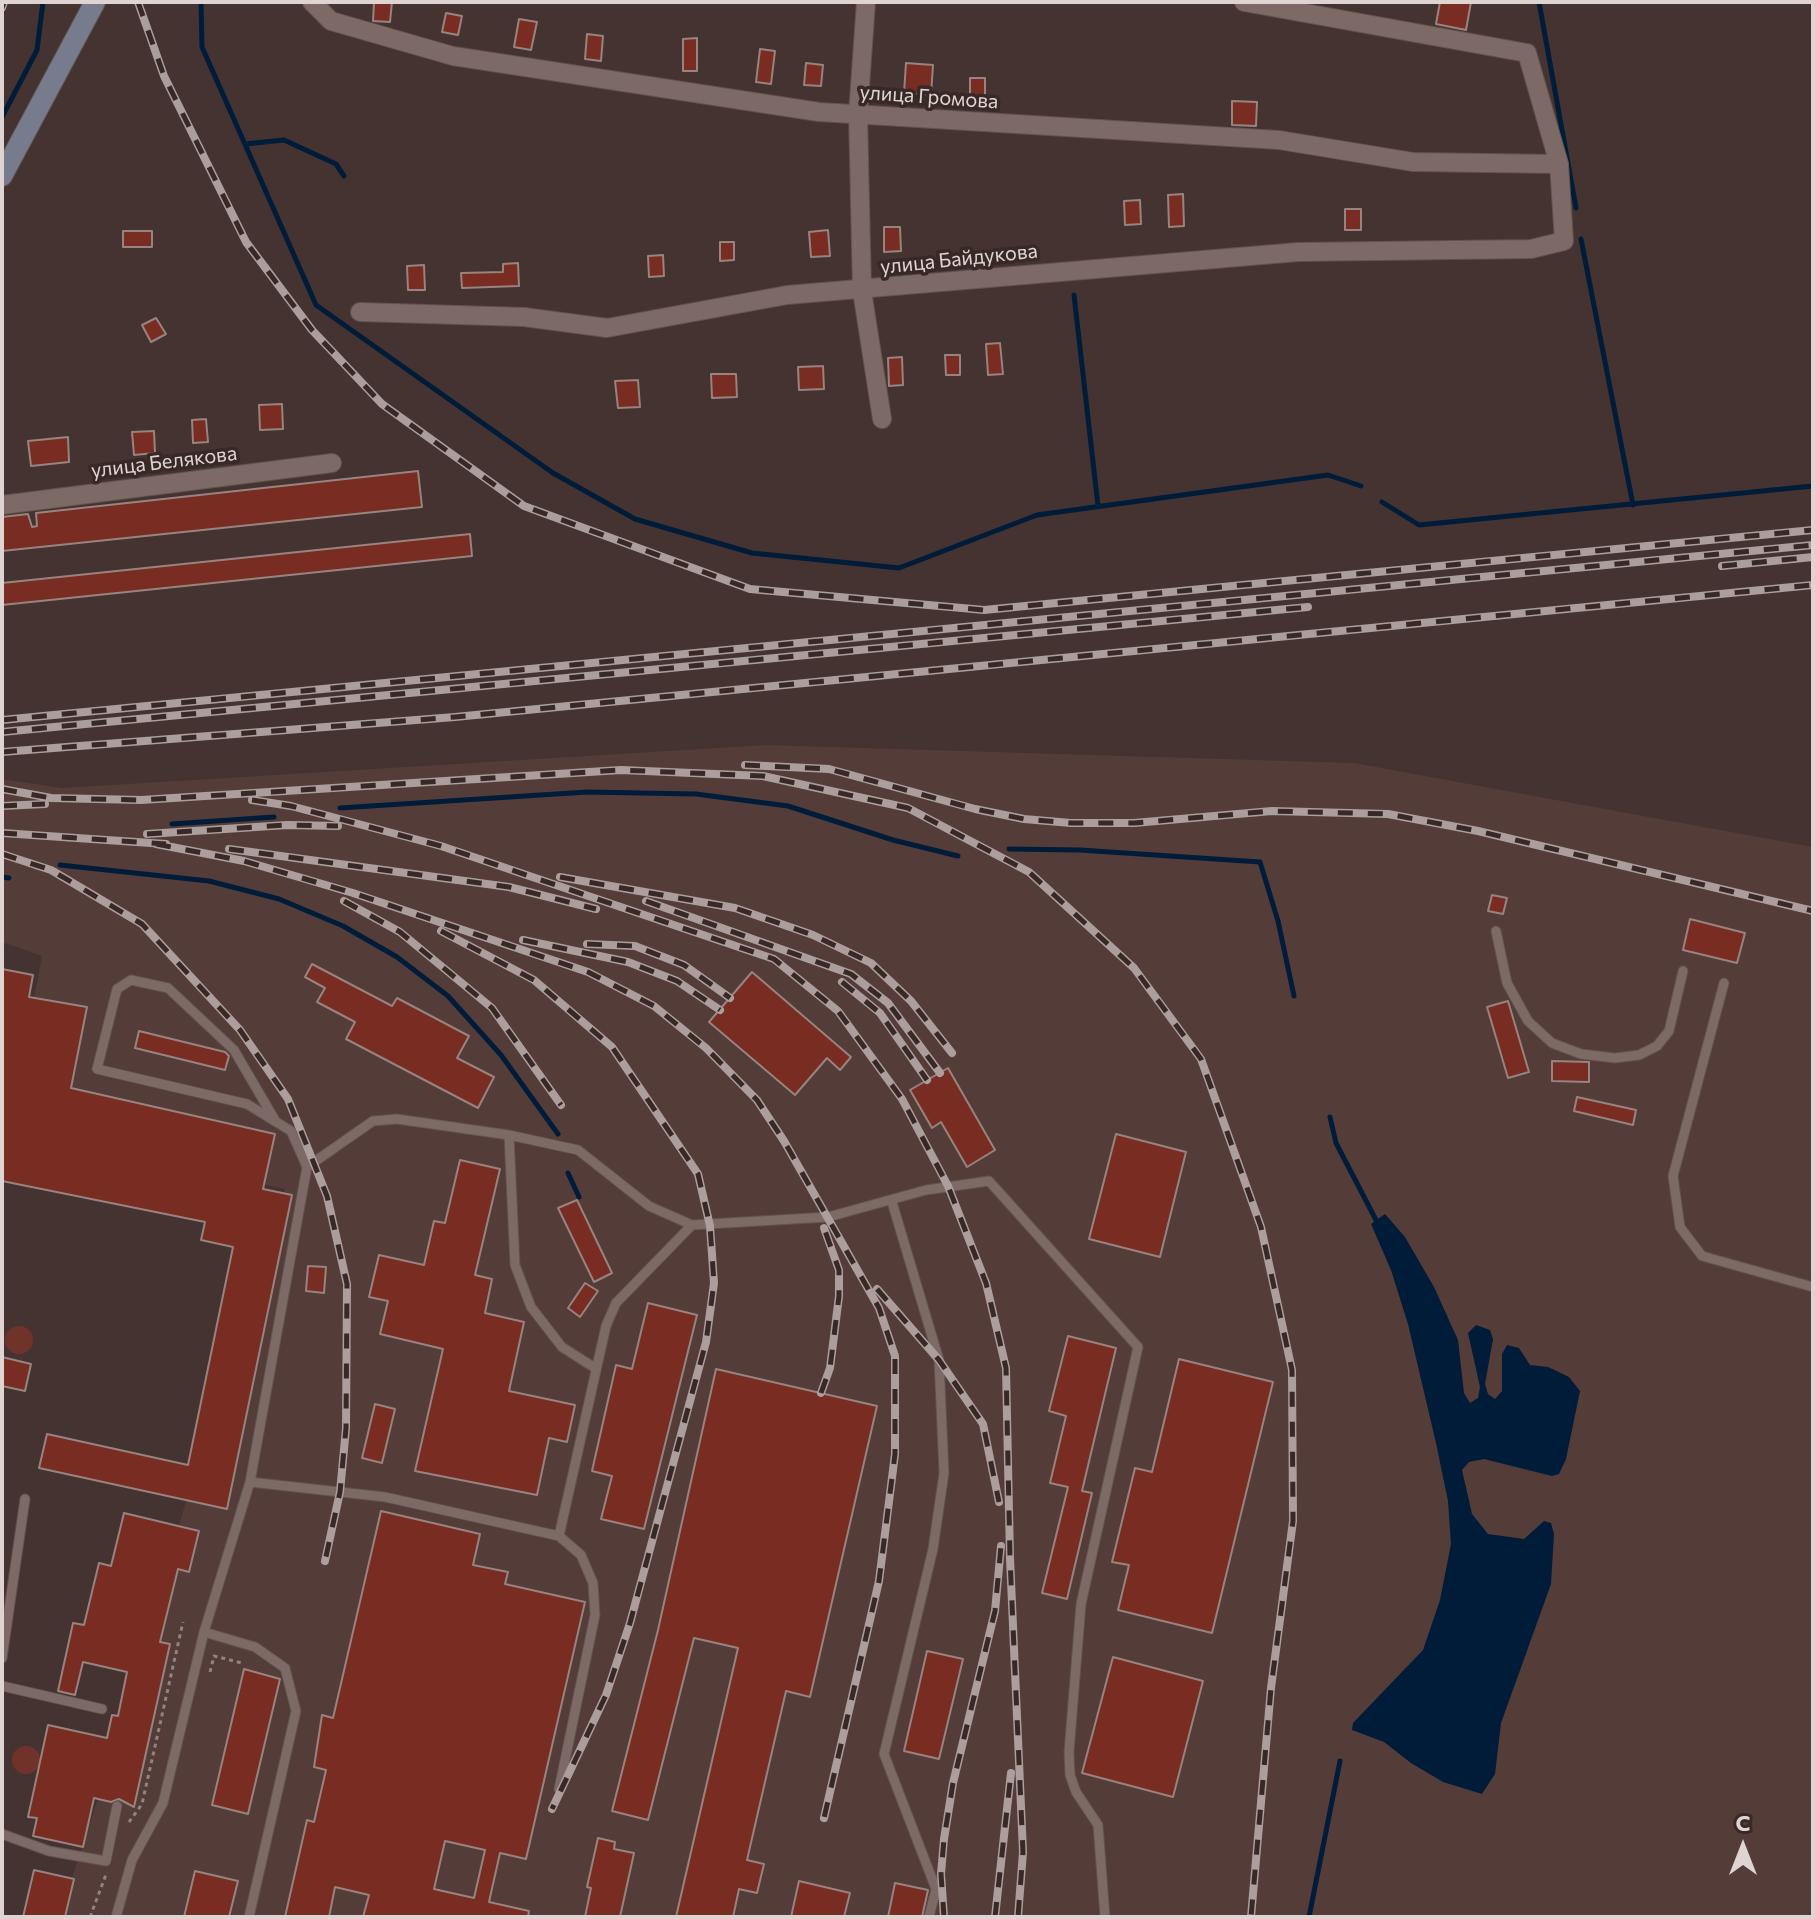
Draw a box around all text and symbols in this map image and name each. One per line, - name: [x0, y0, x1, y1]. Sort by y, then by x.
- street label: улица Громова: [859, 80, 999, 114]
- street label: улица Байдукова: [879, 239, 1039, 279]
- street label: улица Белякова: [90, 441, 238, 483]
- north arrow: [1703, 1807, 1783, 1887]
- text: С: [1735, 1809, 1751, 1836]

